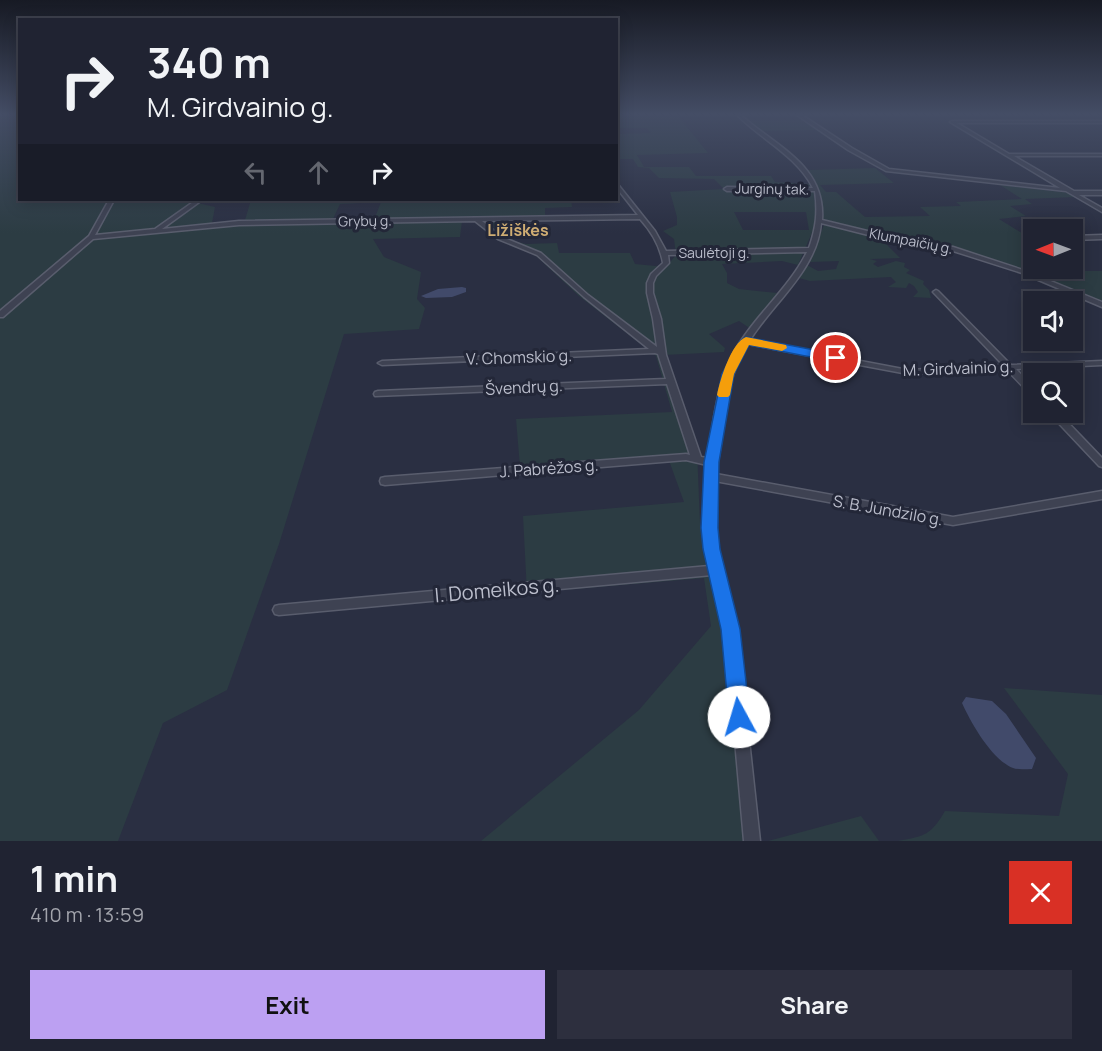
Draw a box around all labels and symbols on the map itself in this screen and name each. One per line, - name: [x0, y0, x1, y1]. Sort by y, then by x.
- street label: Jurginų tak.: [735, 178, 809, 199]
- street label: Grybų g.: [338, 211, 392, 230]
- district label: Ližiškės: [487, 219, 549, 241]
- north arrow: [1023, 219, 1083, 279]
- street label: Klumpaičių g.: [868, 223, 955, 258]
- street label: Saulėtoji g.: [678, 243, 750, 262]
- pin: [810, 332, 861, 383]
- street label: V. Chomskio g.: [466, 344, 572, 370]
- street label: M. Girdvainio g.: [902, 355, 1014, 381]
- street label: Švendrų g.: [485, 374, 563, 400]
- street label: J. Pabrėžos g.: [499, 454, 599, 482]
- street label: S. B. Jundzilo g.: [831, 490, 945, 530]
- street label: I. Domeikos g.: [433, 571, 560, 608]
- position arrow: [707, 685, 771, 749]

